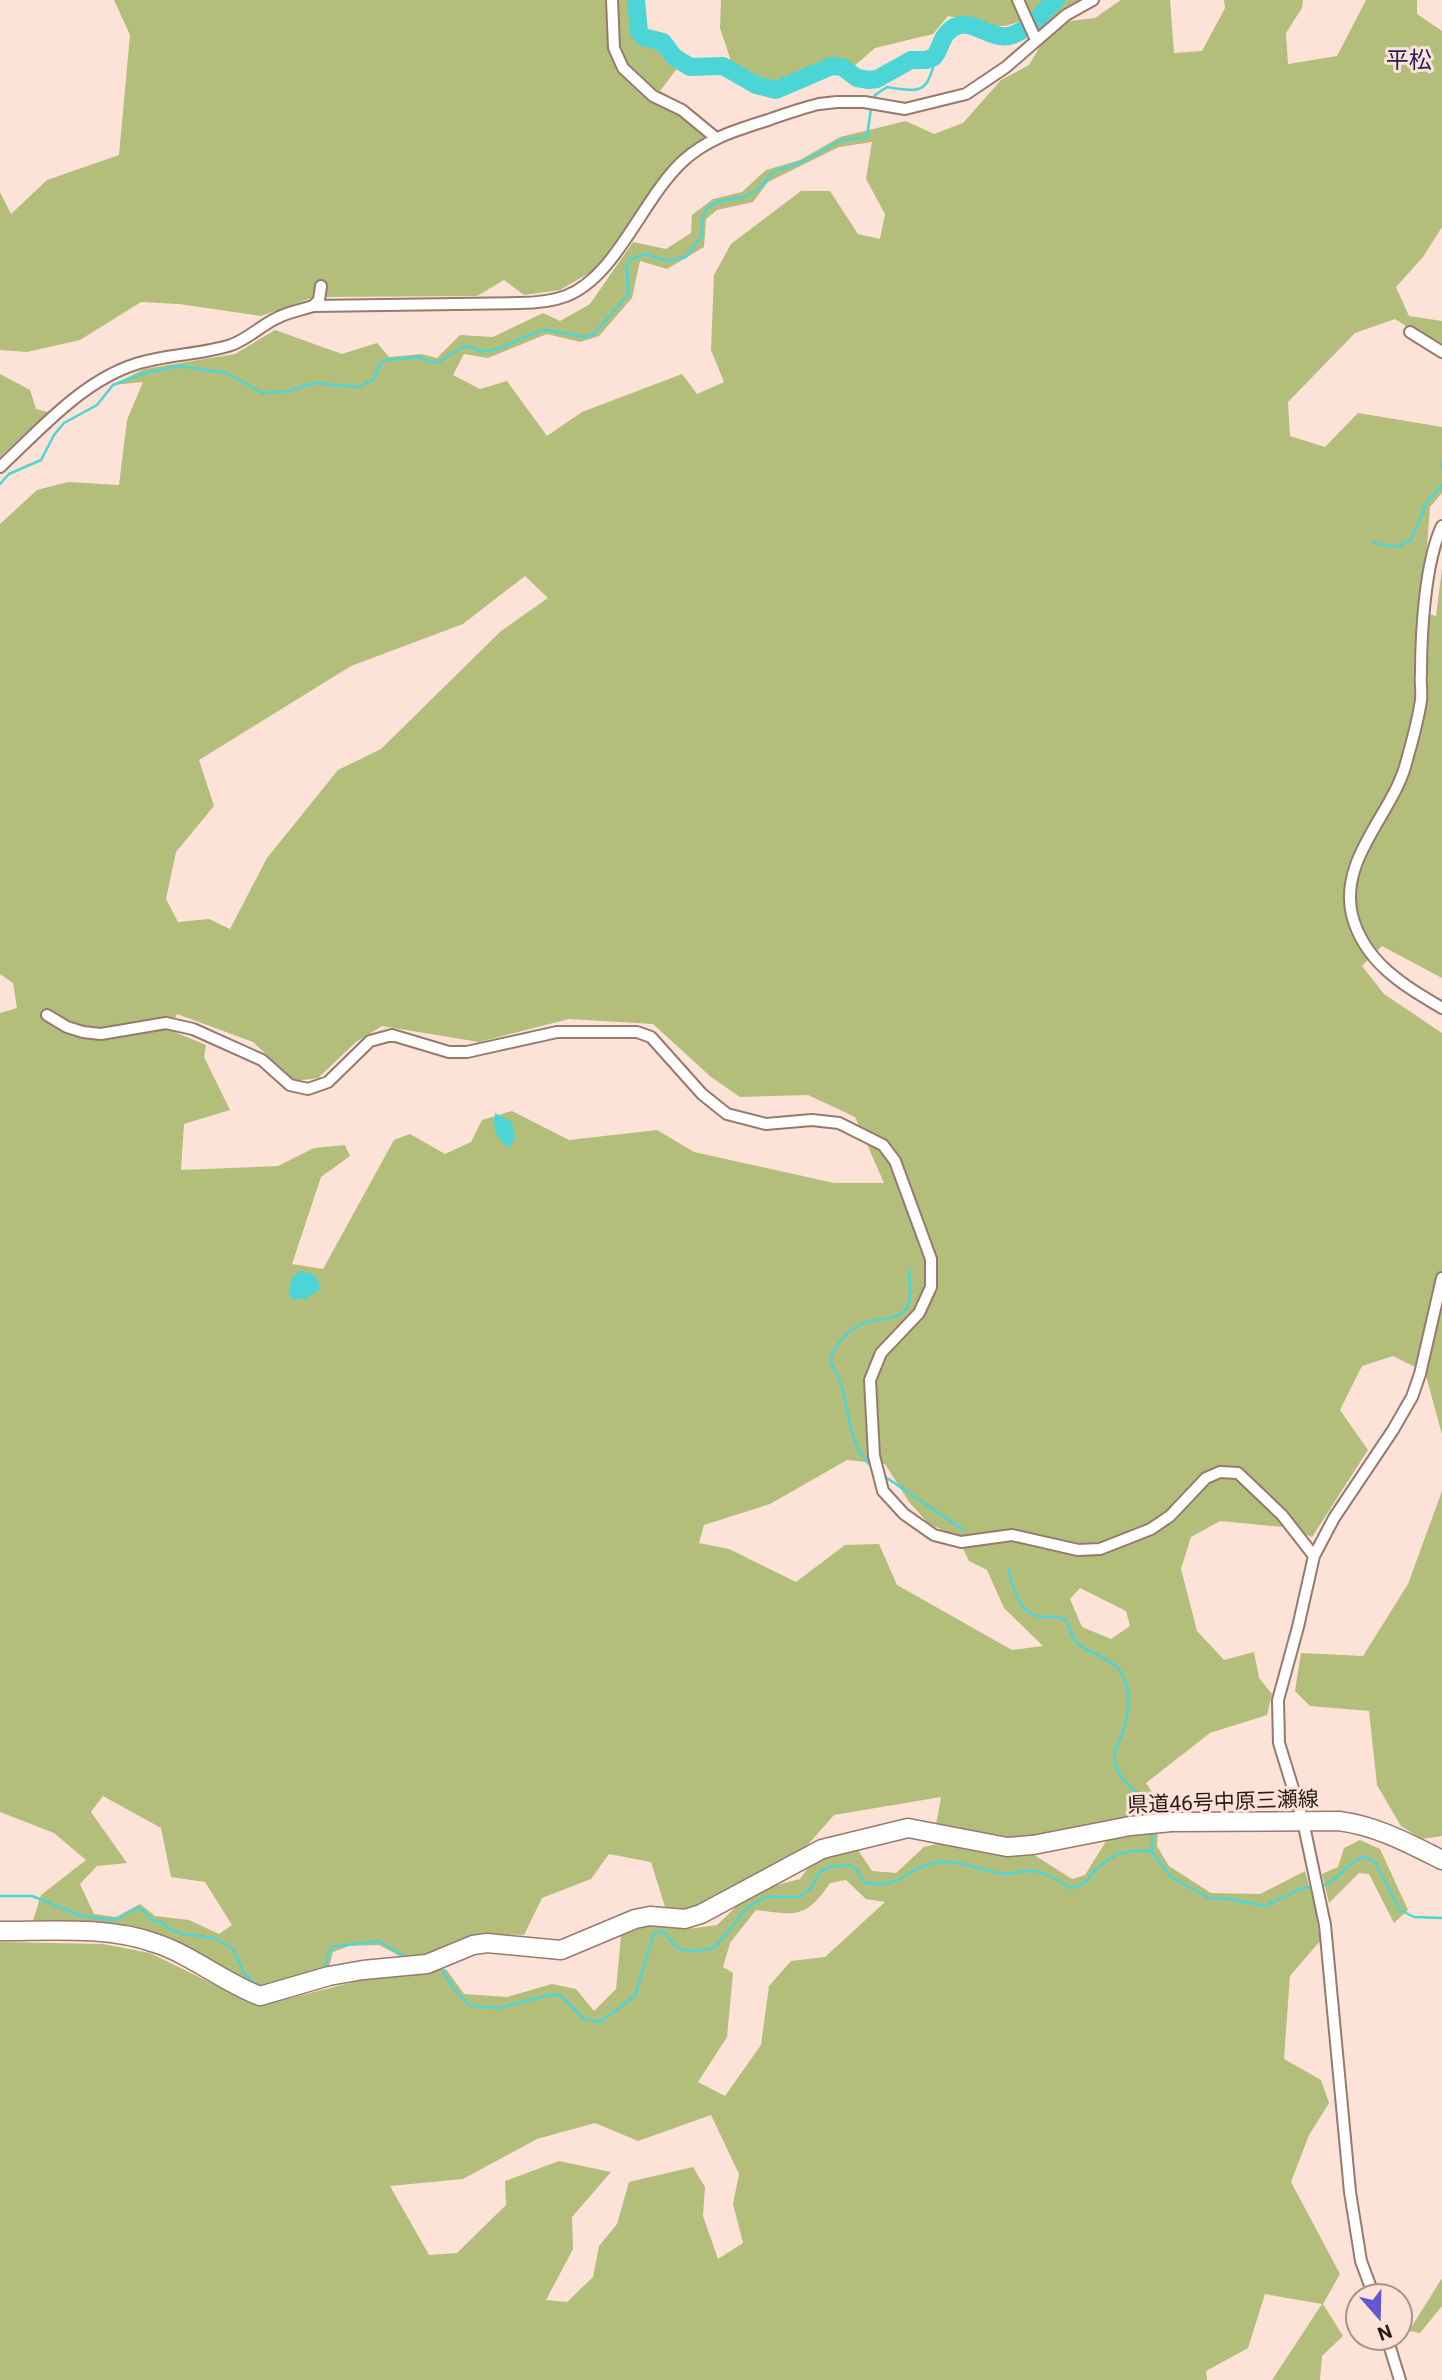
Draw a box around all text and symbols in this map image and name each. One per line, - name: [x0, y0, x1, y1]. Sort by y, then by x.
- district label: 平松: [1386, 47, 1432, 74]
- street label: 県道46号中原三瀬線: [1127, 1787, 1319, 1817]
- north arrow: [1344, 2282, 1414, 2352]
- text: N: [1374, 2319, 1395, 2346]

